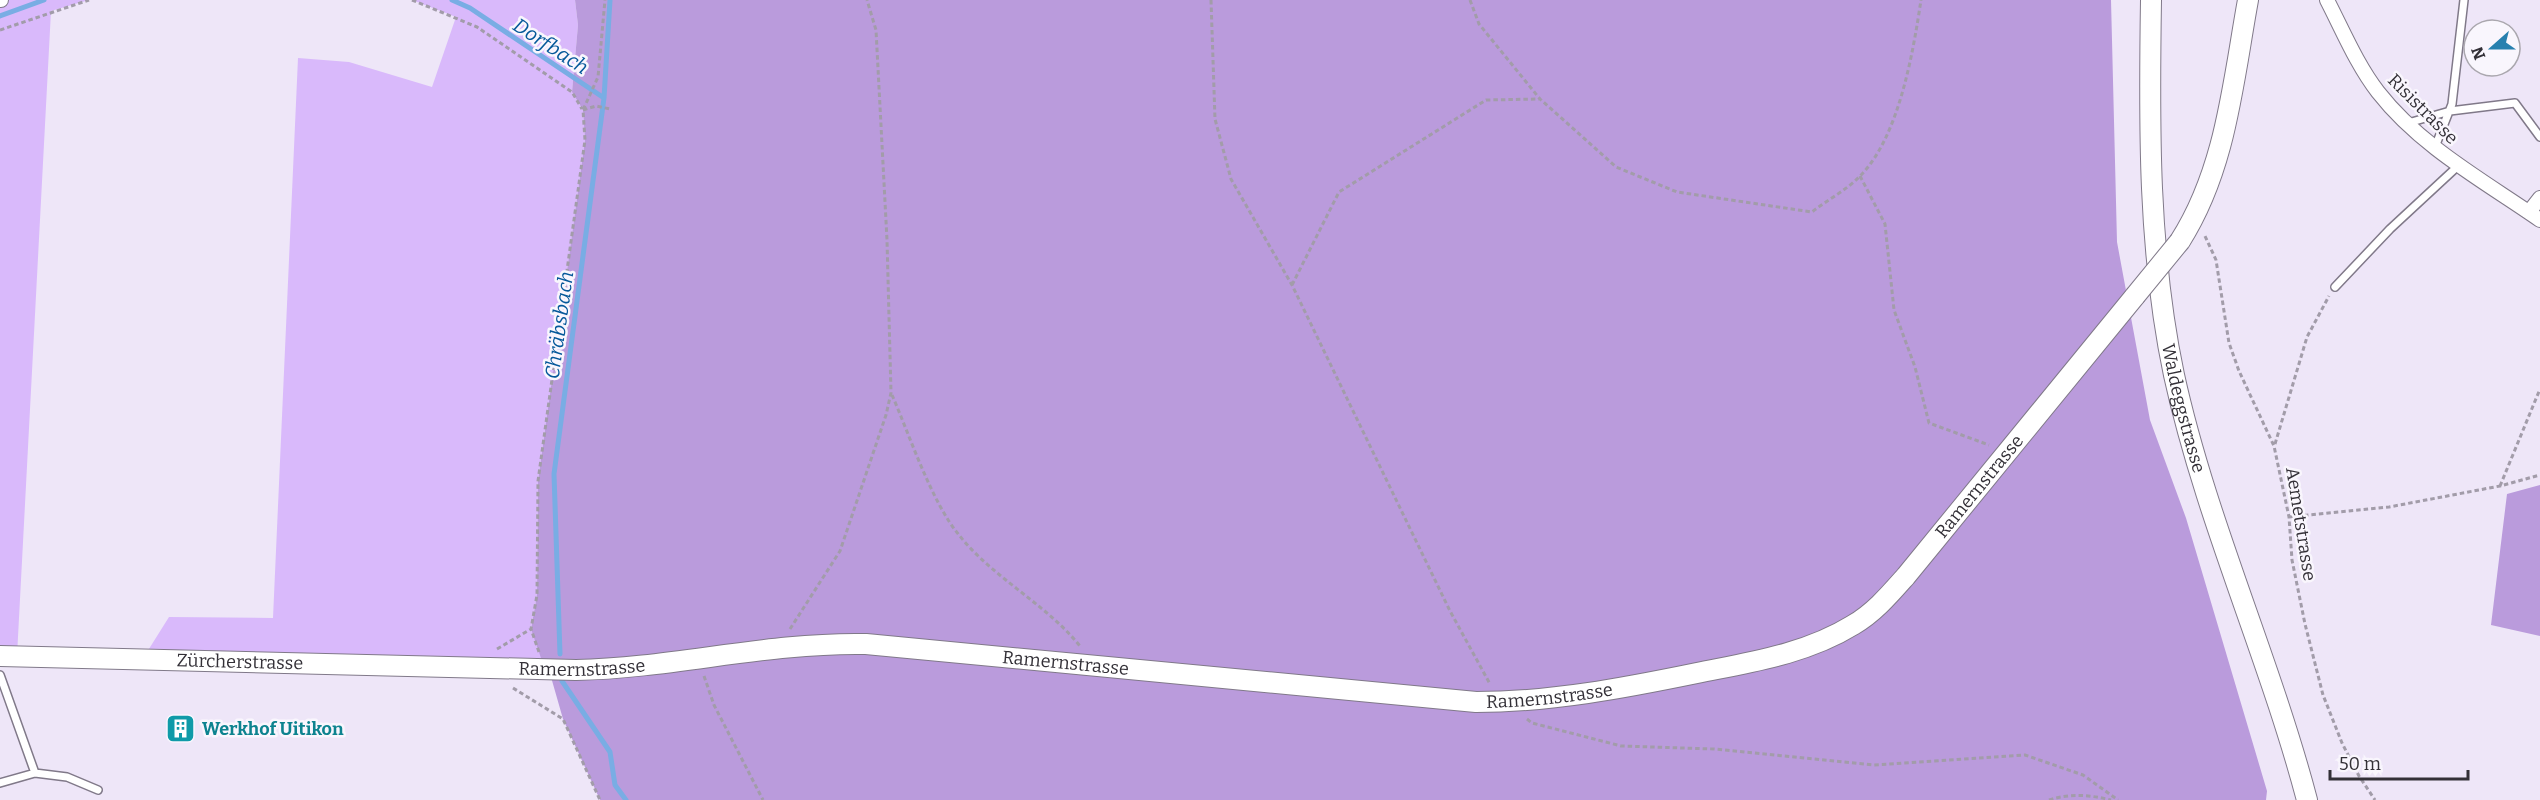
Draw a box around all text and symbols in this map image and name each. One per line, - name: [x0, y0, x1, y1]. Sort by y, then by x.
- water label: Dorfbach: [508, 13, 593, 80]
- north arrow: [2462, 18, 2522, 78]
- text: N: [2467, 44, 2490, 62]
- street label: Risistrasse: [2383, 69, 2463, 149]
- water label: Chräbsbach: [540, 270, 578, 380]
- street label: Waldeggstrasse: [2157, 342, 2210, 475]
- street label: Ramernstrasse: [1931, 430, 2028, 543]
- street label: Aemetstrasse: [2281, 465, 2321, 583]
- street label: Ramernstrasse: [1001, 646, 1130, 680]
- street label: Zürcherstrasse: [176, 649, 303, 674]
- street label: Ramernstrasse: [518, 654, 646, 681]
- street label: Ramernstrasse: [1486, 678, 1614, 713]
- building icon: Werkhof Uitikon: [165, 713, 197, 745]
- place label: Werkhof Uitikon: [202, 718, 344, 740]
- scale bar: [2330, 743, 2468, 781]
- text: 50 m: [2339, 753, 2381, 775]

